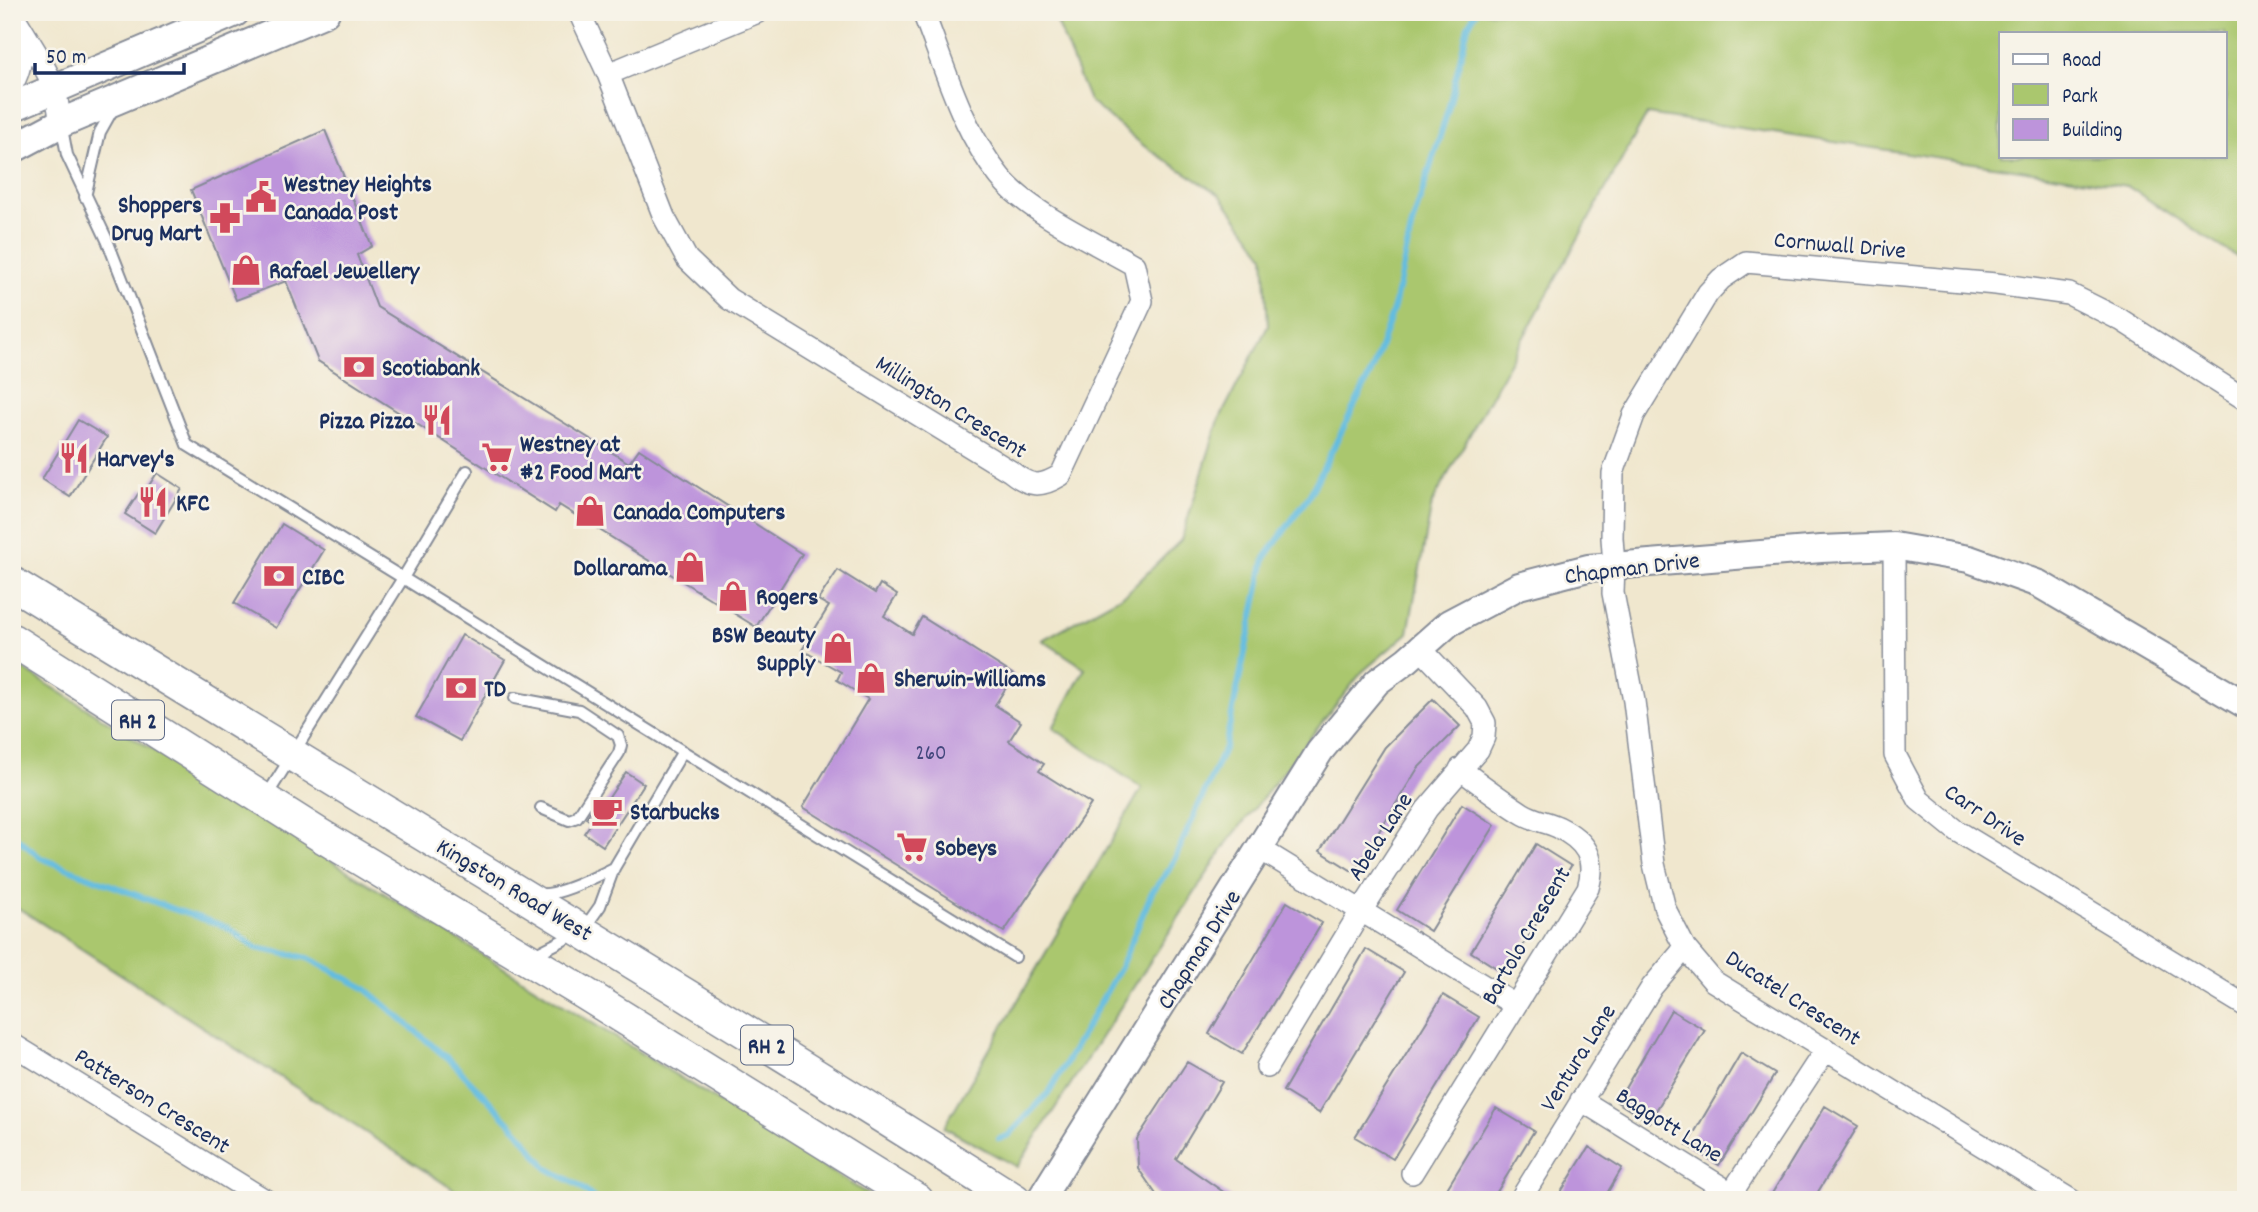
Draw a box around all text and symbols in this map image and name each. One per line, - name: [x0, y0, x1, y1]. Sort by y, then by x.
- scale bar: [35, 32, 184, 76]
- legend: [1999, 32, 2226, 158]
- text: 50 m: [46, 44, 86, 74]
- text: Road: [2062, 47, 2101, 77]
- text: Park: [2062, 83, 2098, 113]
- text: Building: [2062, 117, 2122, 147]
- place label: Westney Heights Canada Post: [284, 169, 432, 231]
- public building icon: Westney Heights Canada Post: [244, 180, 278, 214]
- place label: Shoppers Drug Mart: [111, 190, 202, 252]
- pharmacy icon: Shoppers Drug Mart: [208, 201, 242, 235]
- street label: Cornwall Drive: [1772, 224, 1907, 270]
- shop icon: Rafael Jewellery: [229, 253, 263, 287]
- place label: Rafael Jewellery: [269, 256, 421, 290]
- street label: Millington Crescent: [868, 348, 1033, 469]
- bank icon: Scotiabank: [342, 350, 376, 384]
- place label: Scotiabank: [382, 353, 480, 387]
- restaurant icon: Pizza Pizza: [420, 403, 454, 437]
- place label: Pizza Pizza: [319, 406, 415, 440]
- place label: Westney at #2 Food Mart: [520, 429, 642, 491]
- supermarket icon: Westney at #2 Food Mart: [480, 440, 514, 474]
- restaurant icon: Harvey's: [57, 441, 91, 475]
- place label: Harvey's: [97, 444, 175, 478]
- restaurant icon: KFC: [136, 485, 170, 519]
- place label: KFC: [176, 488, 210, 522]
- shop icon: Canada Computers: [573, 494, 607, 528]
- place label: Canada Computers: [613, 497, 785, 531]
- street label: Chapman Drive: [1563, 545, 1702, 595]
- shop icon: Dollarama: [673, 550, 707, 584]
- place label: Dollarama: [573, 553, 668, 587]
- bank icon: CIBC: [262, 559, 296, 593]
- place label: CIBC: [302, 562, 345, 596]
- shop icon: Rogers: [716, 579, 750, 613]
- place label: Rogers: [756, 582, 818, 616]
- place label: BSW Beauty Supply: [712, 620, 816, 682]
- shop icon: BSW Beauty Supply: [821, 631, 855, 665]
- shop icon: Sherwin-Williams: [854, 661, 888, 695]
- place label: Sherwin-Williams: [894, 664, 1046, 698]
- bank icon: TD: [444, 671, 478, 705]
- place label: TD: [484, 674, 507, 708]
- road number: RH 2: [112, 700, 164, 740]
- house number: 260: [916, 740, 946, 770]
- street label: Carr Drive: [1936, 776, 2032, 856]
- street label: Abela Lane: [1340, 787, 1423, 889]
- cafe icon: Starbucks: [590, 794, 624, 828]
- place label: Starbucks: [630, 797, 720, 831]
- supermarket icon: Sobeys: [895, 830, 929, 864]
- street label: Kingston Road West: [429, 831, 598, 952]
- place label: Sobeys: [935, 833, 997, 867]
- street label: Bartolo Crescent: [1474, 861, 1581, 1012]
- street label: Chapman Drive: [1150, 884, 1251, 1017]
- street label: Ducatel Crescent: [1718, 943, 1867, 1056]
- street label: Ventura Lane: [1533, 998, 1626, 1119]
- road number: RH 2: [741, 1026, 793, 1064]
- street label: Patterson Crescent: [67, 1041, 236, 1164]
- street label: Baggott Lane: [1608, 1080, 1728, 1173]

